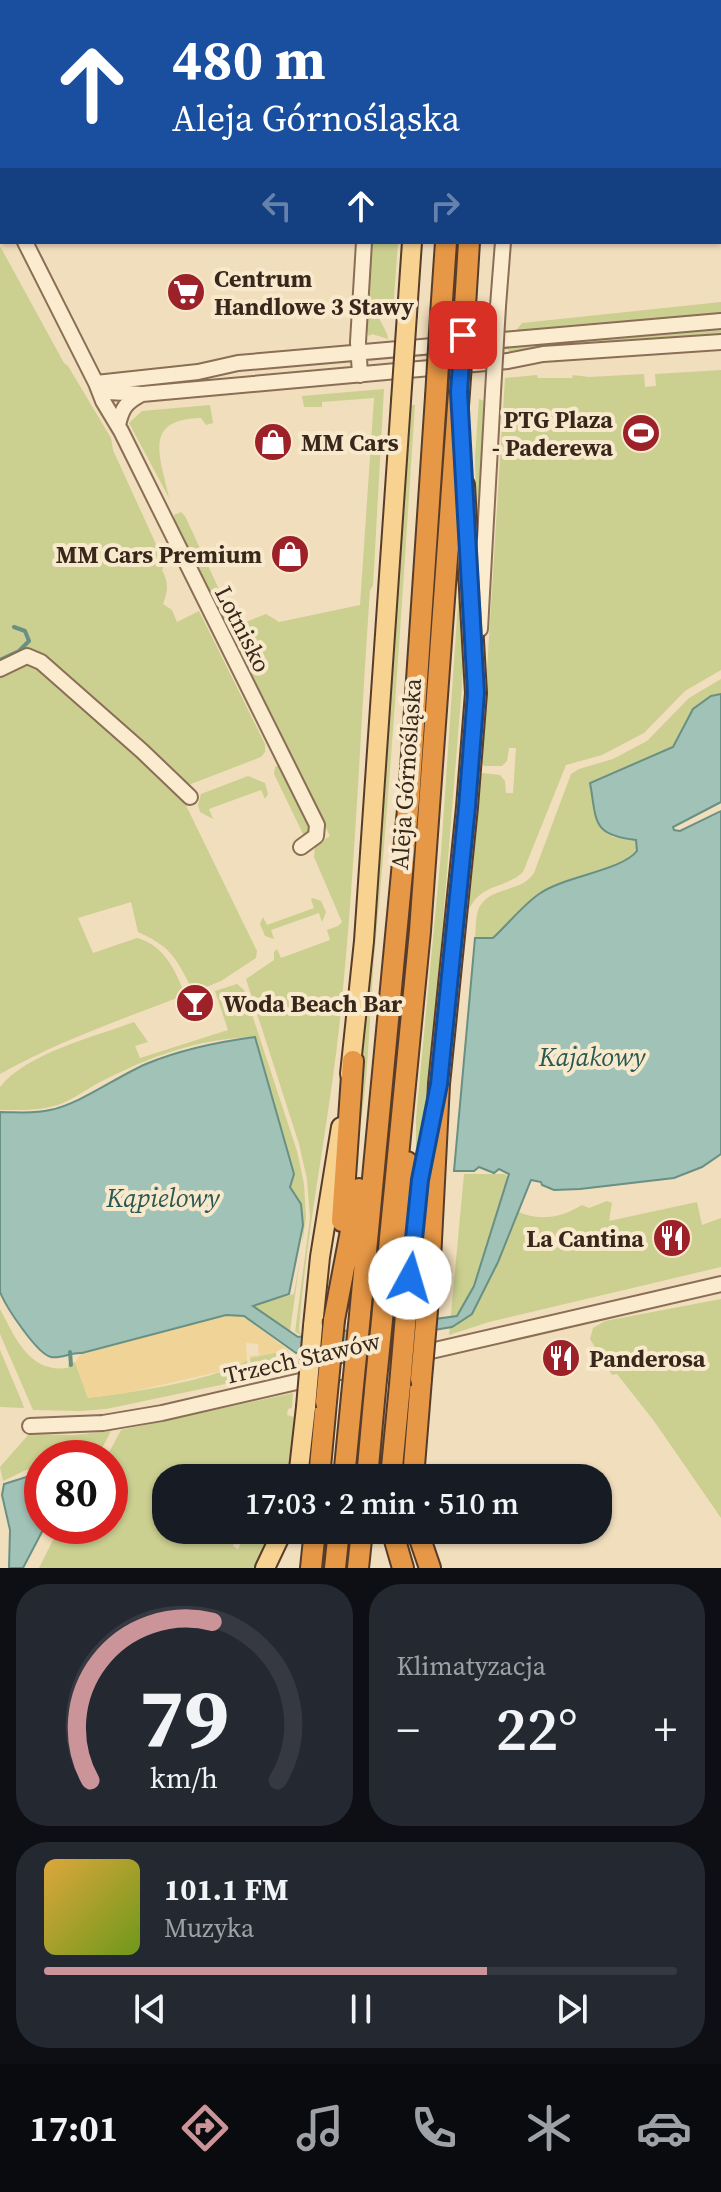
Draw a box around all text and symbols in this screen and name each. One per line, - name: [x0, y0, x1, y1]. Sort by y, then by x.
- text: 480 m: [172, 21, 326, 98]
- icon: ahead: [40, 32, 144, 136]
- text: Aleja Górnośląska: [172, 94, 460, 143]
- icon: left: [255, 184, 299, 228]
- icon: ahead: [339, 184, 383, 228]
- icon: right: [423, 184, 467, 228]
- place label: Centrum Handlowe 3 Stawy: [214, 262, 414, 323]
- supermarket icon: Centrum Handlowe 3 Stawy: [165, 271, 207, 313]
- pin: [429, 301, 497, 369]
- icon: arrive: [441, 313, 485, 357]
- place label: PTG Plaza - Paderewa: [492, 403, 613, 464]
- sports icon: PTG Plaza - Paderewa: [620, 412, 662, 454]
- shop icon: MM Cars: [252, 421, 294, 463]
- place label: MM Cars: [301, 426, 399, 459]
- shop icon: MM Cars Premium: [269, 533, 311, 575]
- place label: MM Cars Premium: [56, 538, 262, 571]
- street label: Lotnisko: [207, 580, 279, 678]
- street label: Aleja Górnośląska: [383, 676, 429, 871]
- bar icon: Woda Beach Bar: [174, 982, 216, 1024]
- place label: Woda Beach Bar: [223, 987, 403, 1020]
- water label: Kajakowy: [538, 1039, 646, 1075]
- water label: Kąpielowy: [105, 1180, 220, 1216]
- restaurant icon: La Cantina: [651, 1217, 693, 1259]
- place label: La Cantina: [526, 1222, 644, 1255]
- position arrow: [368, 1236, 452, 1320]
- street label: Trzech Stawów: [221, 1324, 384, 1392]
- restaurant icon: Panderosa: [540, 1337, 582, 1379]
- place label: Panderosa: [589, 1342, 706, 1375]
- speed limit sign: 80: [24, 1440, 128, 1544]
- text: 17:03 · 2 min · 510 m: [245, 1483, 519, 1524]
- text: Klimatyzacja: [397, 1648, 546, 1684]
- text: 79: [139, 1661, 229, 1775]
- text: 22°: [496, 1688, 578, 1770]
- text: −: [397, 1699, 420, 1760]
- text: +: [654, 1699, 677, 1760]
- text: km/h: [150, 1758, 218, 1798]
- text: 101.1 FM: [164, 1869, 289, 1910]
- text: Muzyka: [164, 1910, 254, 1946]
- icon: previous: [128, 1987, 172, 2031]
- icon: pause: [339, 1987, 383, 2031]
- icon: next: [550, 1987, 594, 2031]
- icon: directions: [177, 2100, 233, 2156]
- icon: music: [292, 2100, 348, 2156]
- icon: phone: [406, 2100, 462, 2156]
- icon: climate: [521, 2100, 577, 2156]
- icon: car: [636, 2100, 692, 2156]
- text: 17:01: [29, 2104, 118, 2153]

